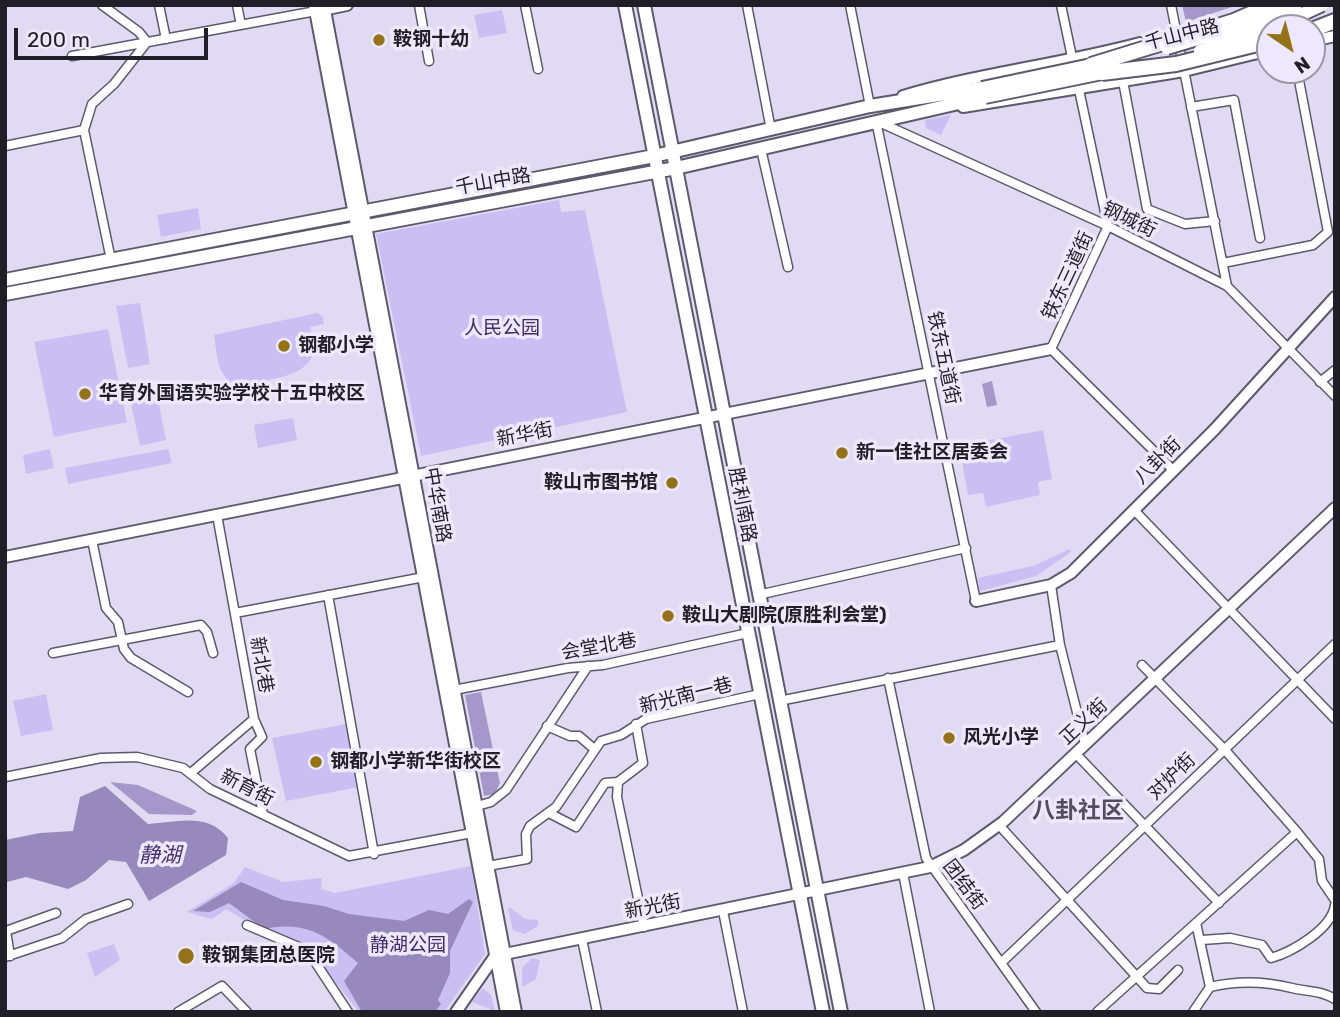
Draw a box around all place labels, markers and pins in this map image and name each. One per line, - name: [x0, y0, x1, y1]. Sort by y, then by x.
- place label: 鞍钢十幼: [393, 29, 469, 51]
- marker: 鞍钢十幼: [371, 32, 387, 48]
- place label: 钢都小学: [298, 335, 374, 357]
- marker: 钢都小学: [276, 338, 292, 354]
- place label: 华育外国语实验学校十五中校区: [99, 383, 365, 405]
- marker: 华育外国语实验学校十五中校区: [77, 386, 93, 402]
- place label: 新一佳社区居委会: [856, 442, 1008, 464]
- marker: 新一佳社区居委会: [834, 445, 850, 461]
- place label: 鞍山市图书馆: [544, 472, 658, 494]
- marker: 鞍山市图书馆: [664, 475, 680, 491]
- place label: 鞍山大剧院(原胜利会堂): [682, 605, 887, 627]
- marker: 鞍山大剧院(原胜利会堂): [660, 608, 676, 624]
- place label: 风光小学: [963, 727, 1039, 749]
- marker: 风光小学: [941, 730, 957, 746]
- place label: 钢都小学新华街校区: [330, 751, 501, 773]
- marker: 钢都小学新华街校区: [308, 754, 324, 770]
- place label: 鞍钢集团总医院: [202, 945, 335, 967]
- marker: 鞍钢集团总医院: [176, 946, 196, 966]

